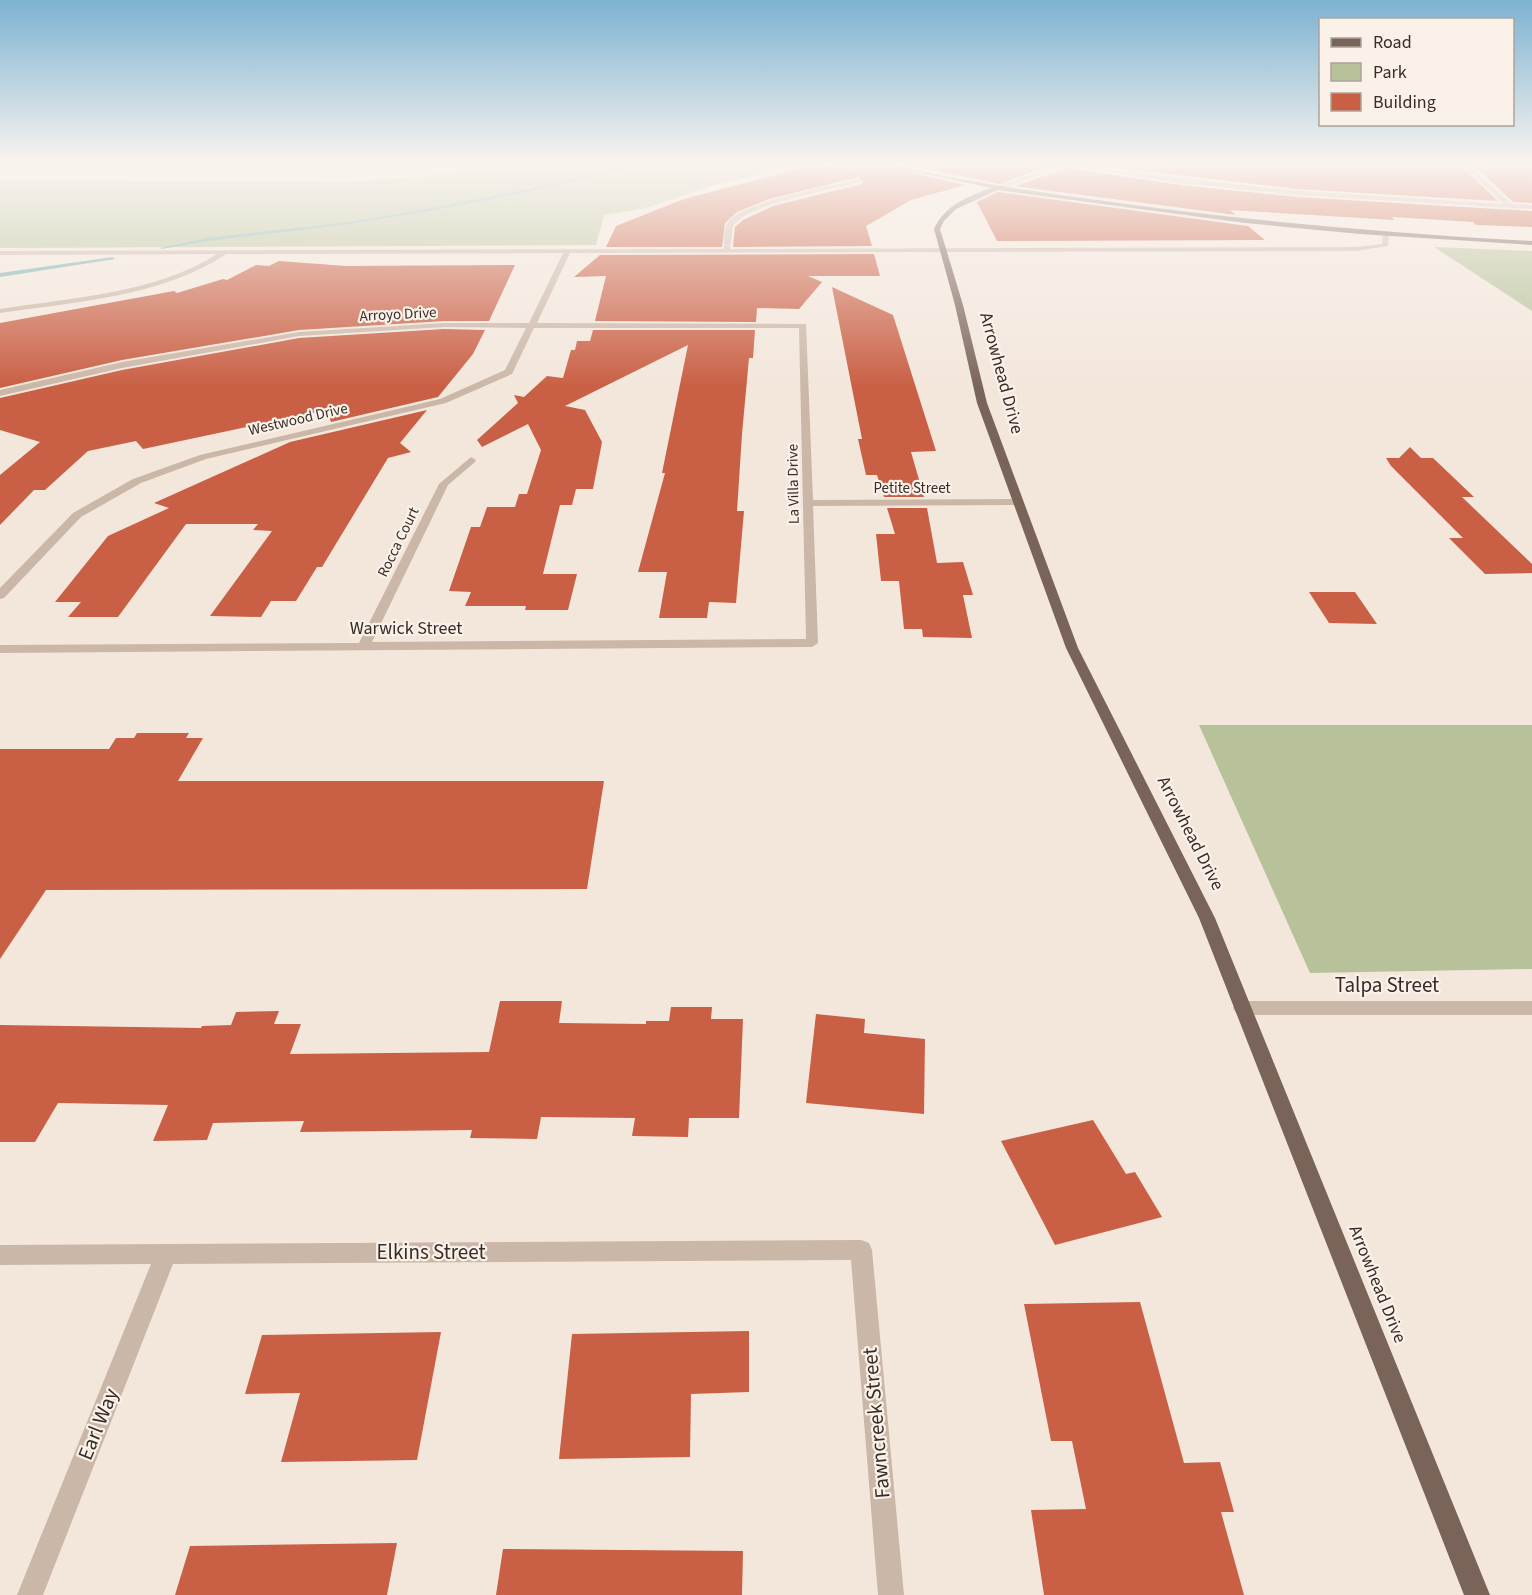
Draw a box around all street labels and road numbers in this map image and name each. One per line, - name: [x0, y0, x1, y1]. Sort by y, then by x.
- street label: Arroyo Drive: [359, 302, 437, 327]
- street label: Arrowhead Drive: [973, 310, 1030, 437]
- street label: Westwood Drive: [246, 398, 350, 441]
- street label: La Villa Drive: [782, 444, 805, 524]
- street label: Petite Street: [873, 478, 951, 499]
- street label: Rocca Court: [372, 504, 424, 581]
- street label: Warwick Street: [350, 616, 462, 641]
- street label: Arrowhead Drive: [1151, 772, 1230, 895]
- street label: Talpa Street: [1335, 970, 1439, 1000]
- street label: Arrowhead Drive: [1343, 1222, 1413, 1347]
- street label: Elkins Street: [376, 1237, 486, 1267]
- street label: Fawncreek Street: [854, 1346, 898, 1500]
- street label: Earl Way: [70, 1383, 126, 1464]

